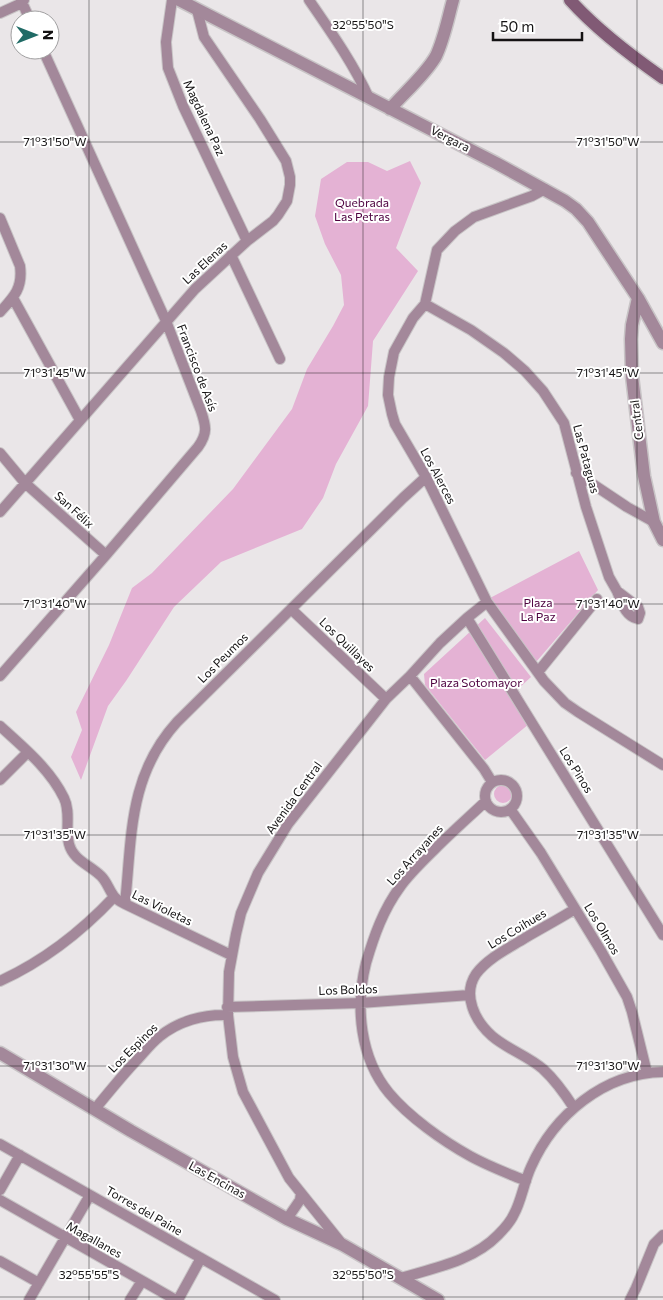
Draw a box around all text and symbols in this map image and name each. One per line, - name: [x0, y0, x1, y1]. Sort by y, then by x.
- north arrow: [10, 10, 60, 60]
- scale bar: [493, 10, 582, 42]
- text: 32°55'50"S: [332, 17, 394, 31]
- text: 50 m: [500, 17, 534, 35]
- text: N: [40, 30, 57, 40]
- street label: Magdalena Paz: [181, 78, 229, 158]
- street label: Vergara: [428, 122, 472, 154]
- text: 71°31'50"W: [23, 134, 87, 148]
- text: 71°31'50"W: [576, 134, 640, 148]
- park label: Quebrada Las Petras: [334, 195, 390, 223]
- street label: Las Elenas: [179, 238, 230, 286]
- street label: Francisco de Asís: [175, 322, 221, 413]
- text: 71°31'45"W: [24, 365, 86, 379]
- text: 71°31'45"W: [577, 365, 639, 379]
- street label: Central: [627, 399, 645, 441]
- street label: Las Pataguas: [571, 423, 603, 495]
- street label: Los Alerces: [418, 445, 460, 506]
- street label: San Félix: [52, 488, 98, 531]
- park label: Plaza La Paz: [520, 595, 556, 623]
- text: 71°31'40"W: [23, 596, 87, 610]
- text: 71°31'40"W: [576, 596, 640, 610]
- street label: Los Quillayes: [317, 614, 378, 674]
- street label: Los Peumos: [194, 629, 250, 685]
- park label: Plaza Sotomayor: [430, 675, 522, 689]
- street label: Los Pinos: [557, 744, 596, 795]
- street label: Avenida Central: [262, 759, 324, 836]
- street label: Los Arrayanes: [383, 821, 445, 887]
- text: 71°31'35"W: [24, 827, 86, 841]
- text: 71°31'35"W: [577, 827, 639, 841]
- street label: Las Violetas: [130, 886, 195, 928]
- street label: Los Olmos: [582, 900, 624, 957]
- street label: Los Coihues: [485, 905, 548, 951]
- street label: Los Boldos: [318, 981, 378, 997]
- street label: Los Espinos: [105, 1020, 160, 1075]
- text: 71°31'30"W: [24, 1058, 86, 1072]
- text: 71°31'30"W: [577, 1058, 639, 1072]
- street label: Las Encinas: [187, 1158, 248, 1200]
- street label: Torres del Paine: [104, 1183, 185, 1238]
- street label: Magallanes: [64, 1218, 125, 1260]
- text: 32°55'55"S: [59, 1267, 119, 1281]
- text: 32°55'50"S: [332, 1267, 394, 1281]

